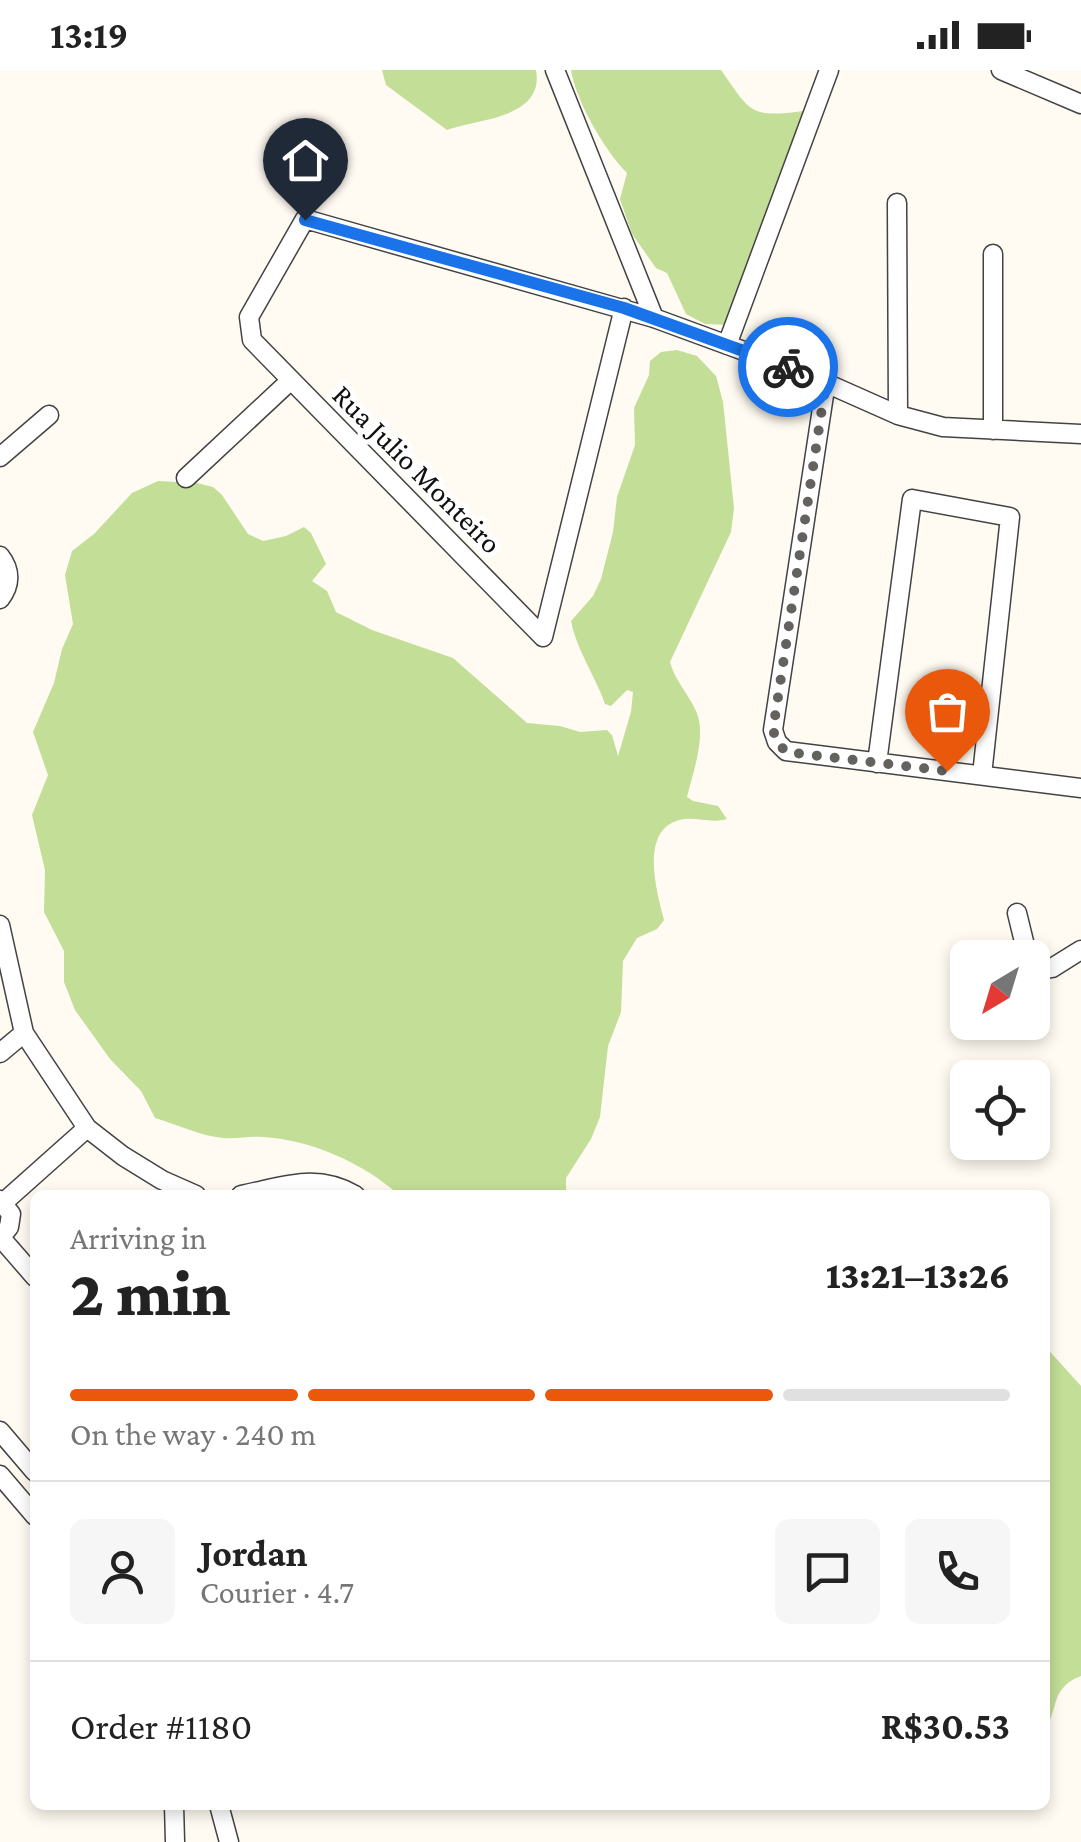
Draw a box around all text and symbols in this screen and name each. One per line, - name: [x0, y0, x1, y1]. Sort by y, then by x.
- text: 13:19: [50, 14, 128, 56]
- pin: [263, 118, 348, 221]
- icon: home: [278, 133, 333, 188]
- courier: [738, 317, 838, 417]
- icon: bike: [761, 340, 816, 395]
- street label: Rua Julio Monteiro: [326, 378, 508, 560]
- pin: [905, 669, 990, 772]
- icon: bag: [920, 684, 975, 739]
- north arrow: [950, 940, 1050, 1040]
- map controls: [950, 940, 1050, 1160]
- button: locate: [950, 1060, 1050, 1160]
- text: Arriving in: [70, 1220, 207, 1256]
- text: 13:21–13:26: [826, 1254, 1010, 1296]
- text: 2 min: [70, 1257, 231, 1329]
- text: On the way · 240 m: [70, 1416, 316, 1452]
- button: person: [70, 1519, 175, 1624]
- button: chat: [775, 1519, 880, 1624]
- button: phone: [905, 1519, 1010, 1624]
- text: Jordan: [200, 1532, 308, 1574]
- text: Courier · 4.7: [200, 1574, 354, 1610]
- text: Order #1180: [70, 1705, 252, 1747]
- text: R$30.53: [881, 1705, 1010, 1747]

